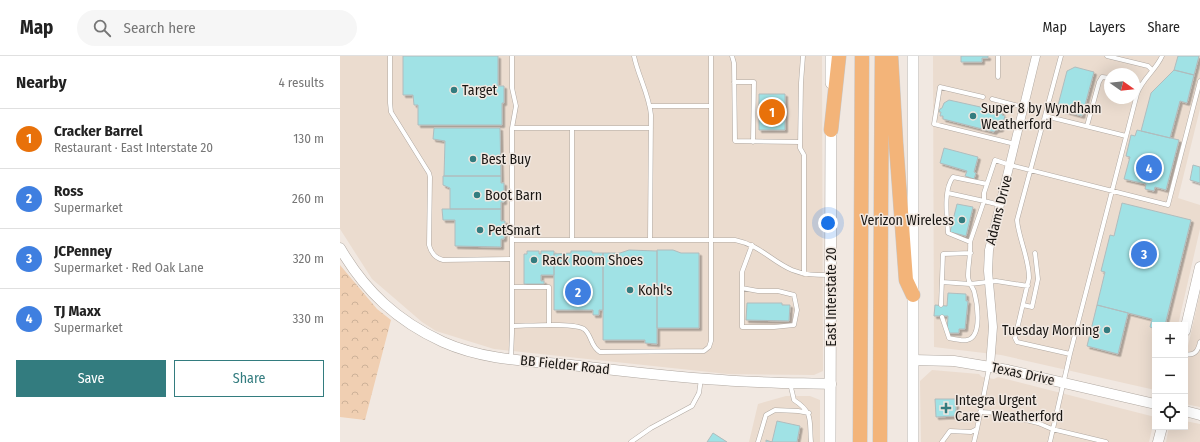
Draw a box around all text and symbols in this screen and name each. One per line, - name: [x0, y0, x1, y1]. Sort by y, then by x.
- search box: [77, 10, 357, 46]
- text: Map: [20, 16, 53, 39]
- icon: search: [91, 17, 113, 39]
- text: Search here: [123, 19, 196, 37]
- text: Map: [1043, 19, 1067, 36]
- text: Layers: [1089, 19, 1125, 36]
- text: Share: [1147, 19, 1180, 36]
- north arrow: [1104, 68, 1140, 104]
- text: Nearby: [16, 72, 67, 93]
- text: 4 results: [278, 75, 324, 90]
- place label: Target: [462, 82, 498, 99]
- marker: Target: [449, 85, 459, 95]
- pin: 1: [759, 97, 785, 127]
- place label: Super 8 by Wyndham Weatherford: [981, 100, 1102, 133]
- marker: Super 8 by Wyndham Weatherford: [968, 111, 978, 121]
- text: Cracker Barrel: [54, 122, 143, 140]
- text: 1: [26, 131, 32, 146]
- text: 130 m: [293, 131, 324, 146]
- text: Restaurant · East Interstate 20: [54, 140, 213, 155]
- place label: Best Buy: [481, 151, 531, 168]
- pin: 4: [1136, 153, 1162, 183]
- marker: Best Buy: [468, 154, 478, 164]
- street label: Adams Drive: [982, 173, 1016, 247]
- text: Ross: [54, 182, 83, 200]
- place label: Boot Barn: [485, 187, 542, 204]
- marker: Boot Barn: [472, 190, 482, 200]
- text: 2: [26, 191, 32, 206]
- text: 260 m: [292, 191, 324, 206]
- text: Supermarket: [54, 200, 123, 215]
- place label: Verizon Wireless: [861, 212, 954, 229]
- your location: [818, 213, 838, 233]
- marker: Verizon Wireless: [957, 215, 967, 225]
- place label: PetSmart: [488, 222, 541, 239]
- marker: PetSmart: [475, 225, 485, 235]
- pin: 3: [1131, 239, 1157, 269]
- text: JCPenney: [54, 242, 112, 260]
- street label: East Interstate 20: [823, 247, 840, 347]
- text: 3: [26, 251, 32, 266]
- text: 320 m: [293, 251, 324, 266]
- place label: Rack Room Shoes: [542, 252, 643, 269]
- marker: Rack Room Shoes: [529, 255, 539, 265]
- text: Supermarket · Red Oak Lane: [54, 260, 204, 275]
- pin: 2: [565, 277, 591, 307]
- place label: Kohl's: [638, 282, 672, 299]
- marker: Kohl's: [625, 285, 635, 295]
- text: TJ Maxx: [54, 302, 101, 320]
- text: 4: [26, 311, 32, 326]
- text: 330 m: [292, 311, 324, 326]
- text: Supermarket: [54, 320, 123, 335]
- place label: Tuesday Morning: [1002, 322, 1099, 339]
- map controls: [1152, 322, 1188, 430]
- button: +: [1152, 322, 1188, 358]
- marker: Tuesday Morning: [1102, 325, 1112, 335]
- street label: BB Fielder Road: [519, 352, 611, 378]
- button: −: [1152, 358, 1188, 394]
- street label: Texas Drive: [990, 359, 1056, 389]
- button: Save: [16, 360, 166, 397]
- button: Share: [174, 360, 324, 397]
- place label: Integra Urgent Care - Weatherford: [955, 392, 1063, 425]
- button: locate: [1152, 394, 1188, 430]
- marker: Integra Urgent Care - Weatherford: [940, 402, 952, 414]

